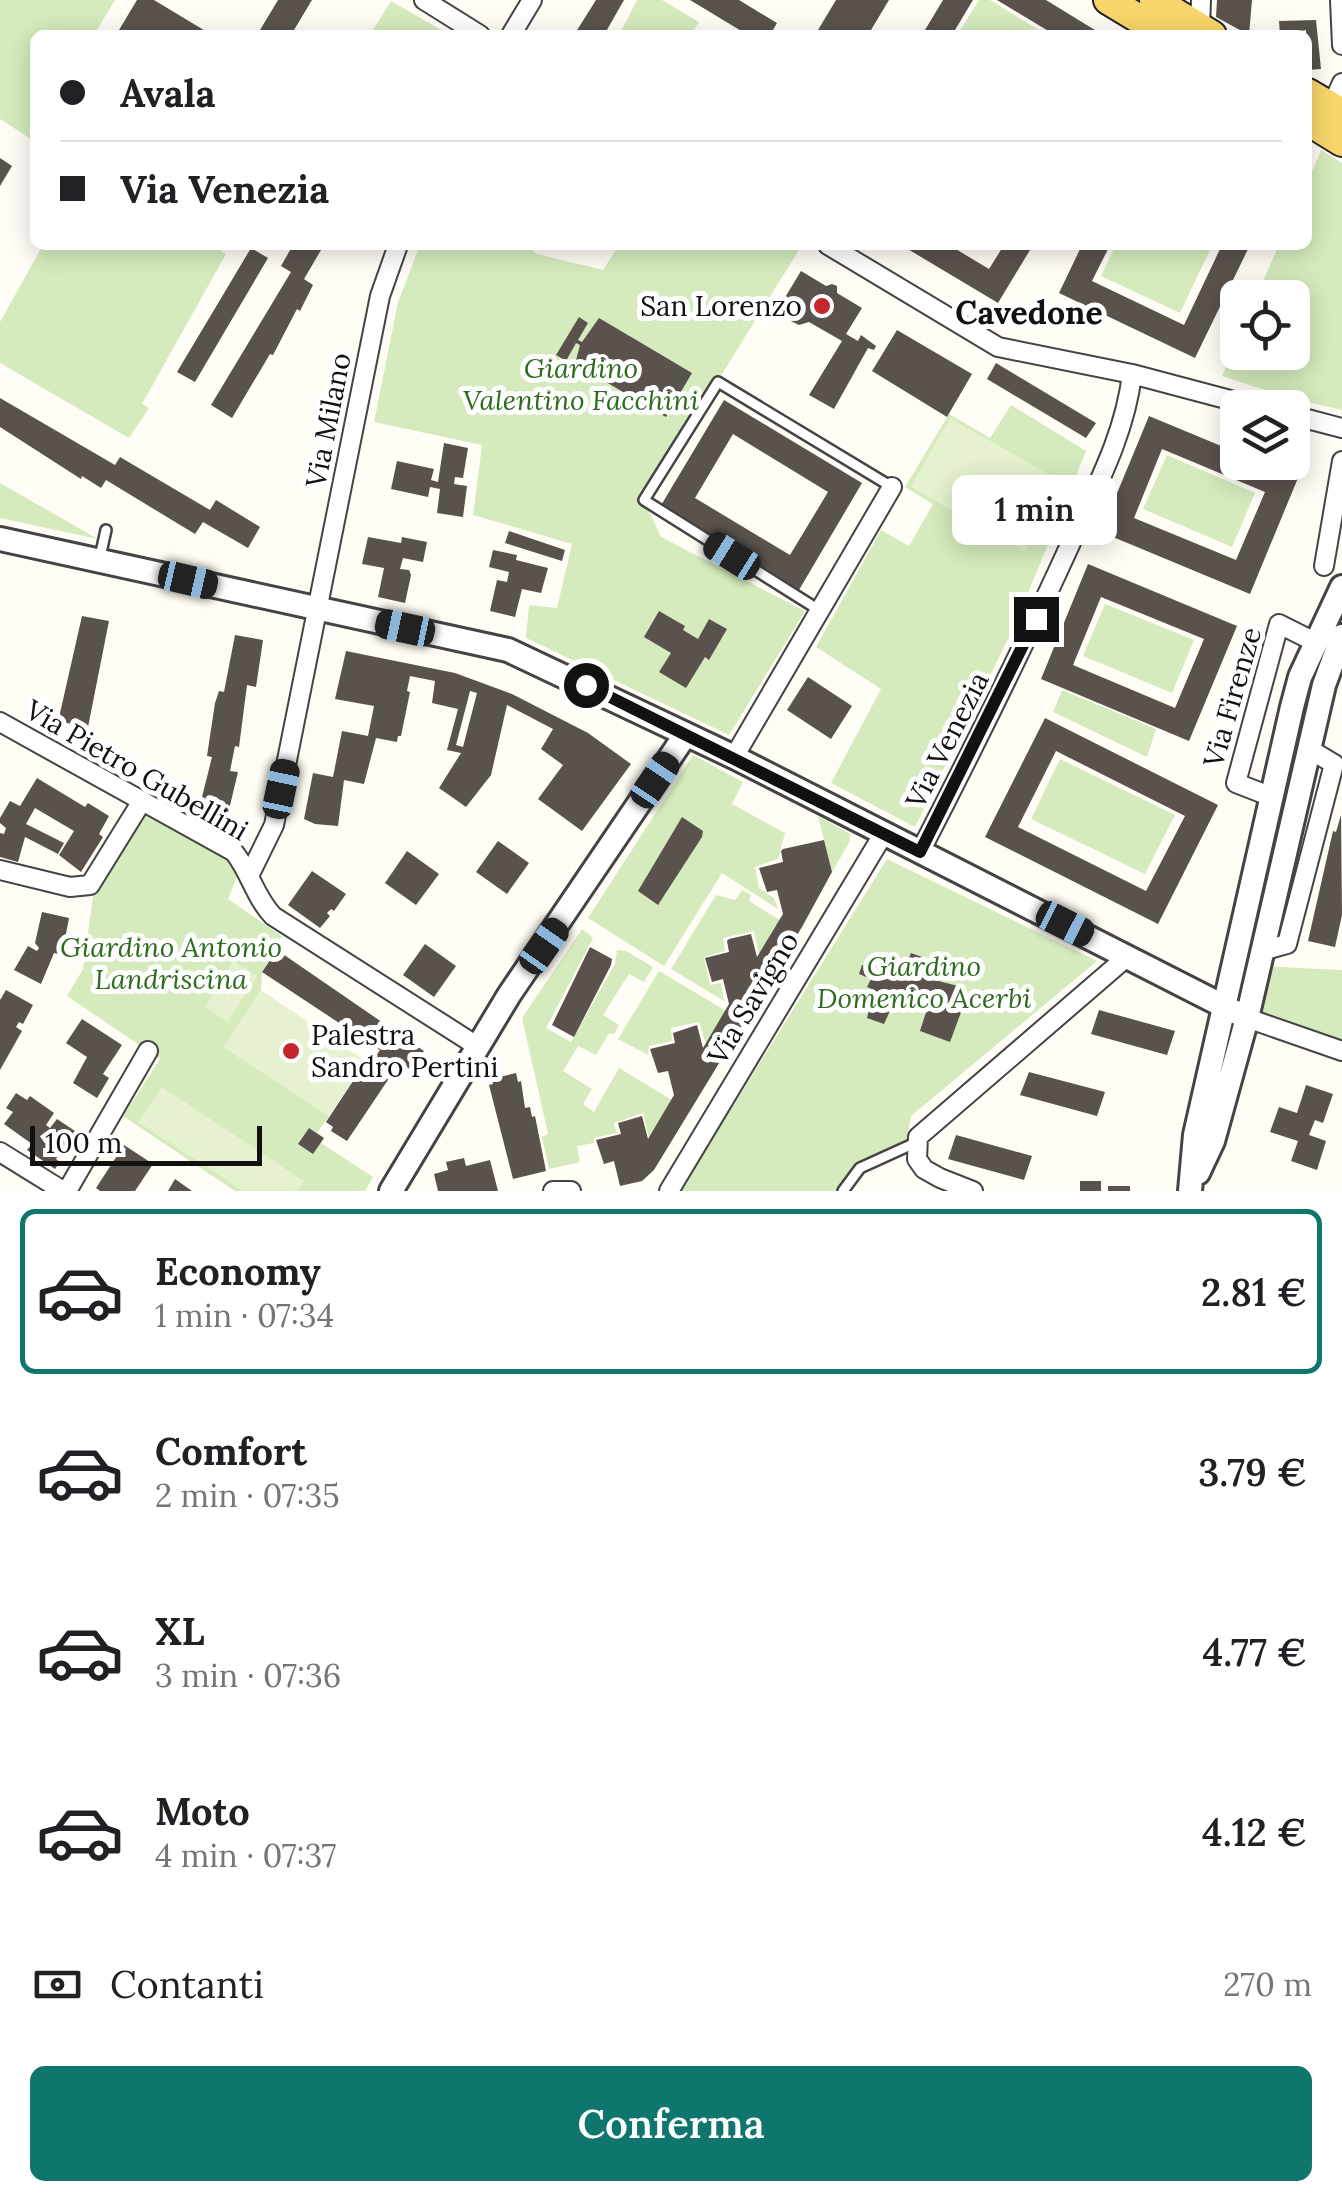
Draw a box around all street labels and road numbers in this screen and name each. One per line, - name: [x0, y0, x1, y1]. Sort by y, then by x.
- street label: Via Milano: [297, 350, 359, 491]
- street label: Via Firenze: [1195, 623, 1269, 772]
- street label: Via Venezia: [897, 666, 997, 815]
- street label: Via Pietro Gubellini: [18, 691, 255, 848]
- street label: Via Savigno: [699, 925, 807, 1072]

